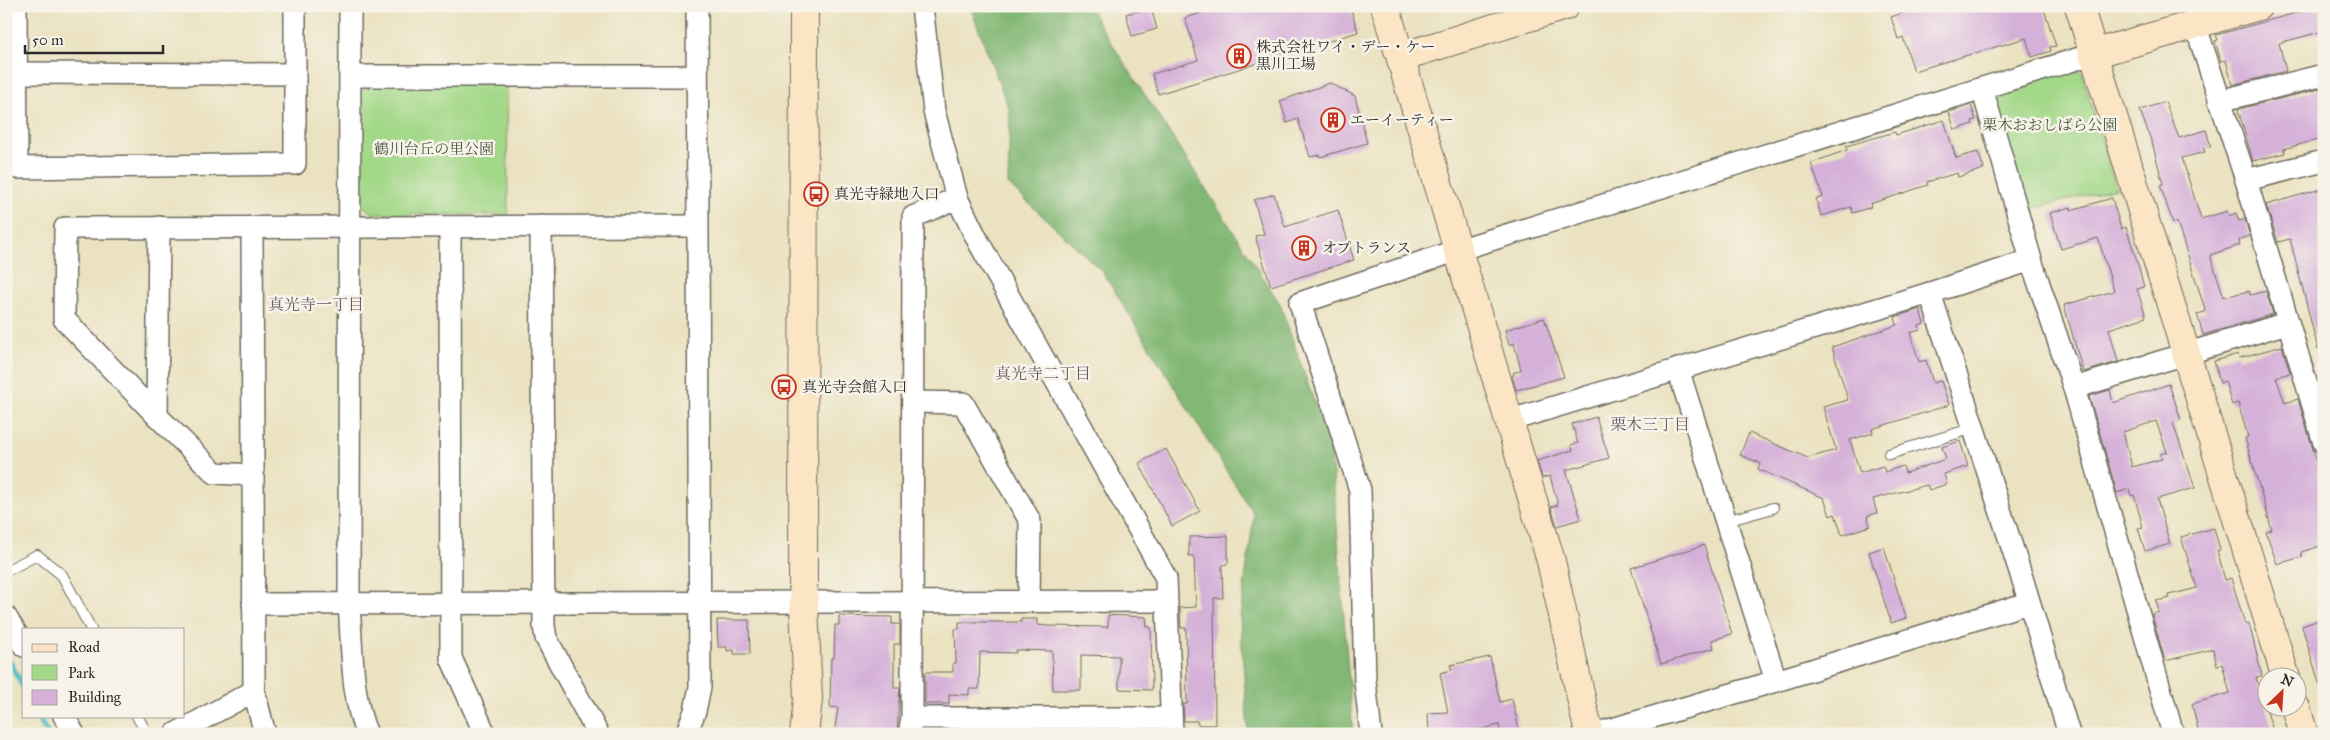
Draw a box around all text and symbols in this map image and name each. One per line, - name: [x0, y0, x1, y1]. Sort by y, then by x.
- scale bar: [25, 22, 162, 54]
- text: 50 m: [32, 31, 64, 49]
- place label: 株式会社ワイ・デー・ケー 黒川工場: [1256, 38, 1436, 73]
- building icon: 株式会社ワイ・デー・ケー 黒川工場: [1226, 43, 1252, 69]
- building icon: エーイーティー: [1320, 107, 1346, 133]
- place label: エーイーティー: [1350, 111, 1454, 129]
- park label: 栗木おおしばら公園: [1982, 116, 2118, 134]
- park label: 鶴川台丘の里公園: [374, 140, 494, 158]
- bus stop icon: 真光寺緑地入口: [803, 181, 829, 207]
- place label: 真光寺緑地入口: [834, 185, 939, 203]
- building icon: オプトランス: [1291, 235, 1317, 261]
- place label: オプトランス: [1322, 239, 1411, 257]
- district label: 真光寺一丁目: [268, 295, 364, 314]
- district label: 真光寺二丁目: [995, 364, 1091, 383]
- bus stop icon: 真光寺会館入口: [771, 374, 797, 400]
- place label: 真光寺会館入口: [802, 378, 907, 396]
- district label: 栗木三丁目: [1610, 415, 1690, 434]
- legend: [22, 628, 185, 718]
- text: Road: [68, 638, 100, 656]
- text: Park: [68, 664, 95, 682]
- north arrow: [2258, 668, 2308, 718]
- text: N: [2278, 670, 2296, 691]
- text: Building: [68, 688, 122, 706]

